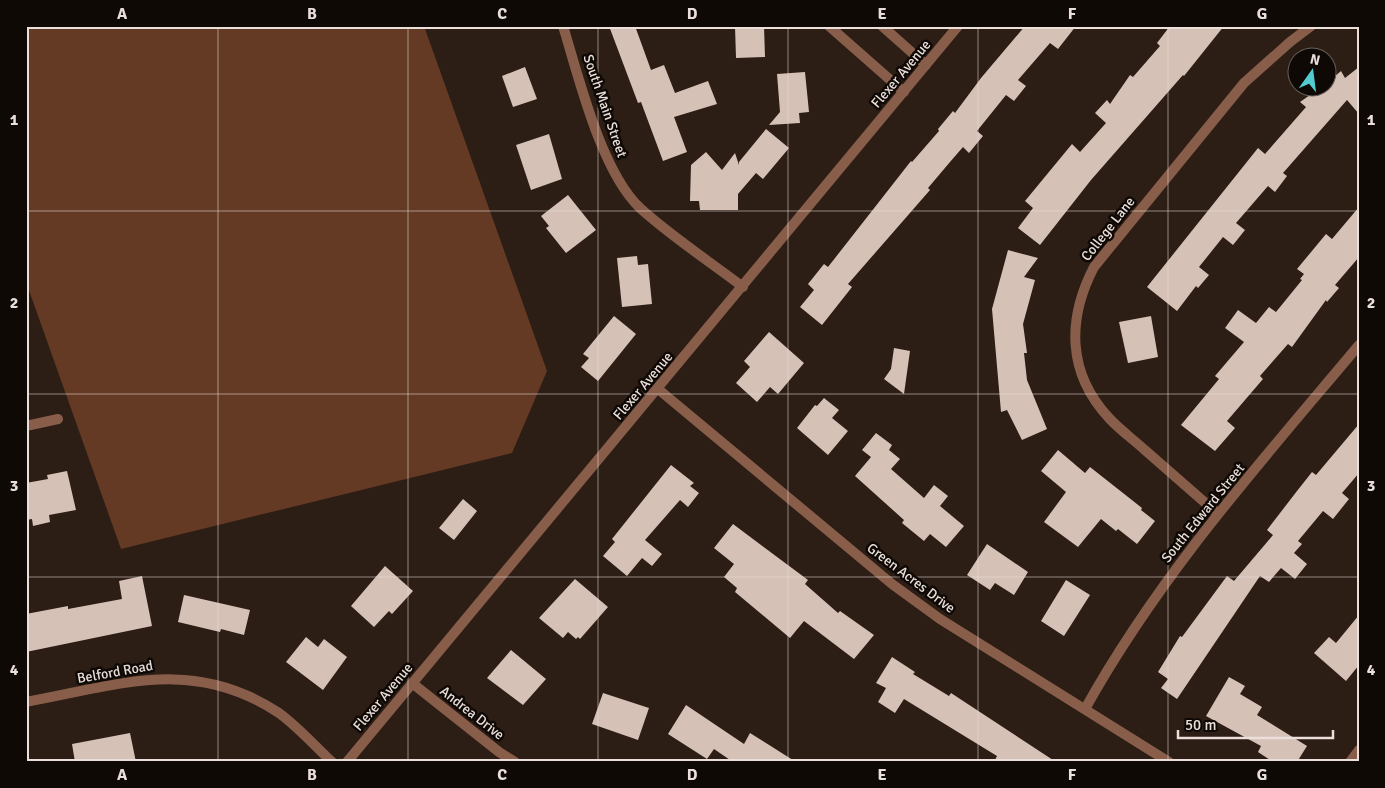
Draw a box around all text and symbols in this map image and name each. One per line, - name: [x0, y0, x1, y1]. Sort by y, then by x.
- text: A: [117, 4, 128, 24]
- text: B: [307, 4, 317, 24]
- text: C: [497, 4, 507, 24]
- text: D: [687, 4, 698, 24]
- text: E: [877, 4, 887, 24]
- text: F: [1068, 4, 1077, 24]
- text: G: [1257, 4, 1267, 24]
- street label: Flexer Avenue: [868, 37, 934, 111]
- north arrow: [1288, 48, 1338, 98]
- text: N: [1308, 50, 1322, 69]
- street label: South Main Street: [579, 52, 631, 160]
- text: 1: [10, 110, 19, 130]
- text: 1: [1367, 110, 1376, 130]
- street label: College Lane: [1078, 193, 1138, 265]
- text: 2: [10, 293, 18, 313]
- text: 2: [1367, 293, 1375, 313]
- street label: Flexer Avenue: [610, 349, 676, 423]
- street label: South Edward Street: [1158, 460, 1248, 566]
- text: 3: [10, 476, 18, 496]
- text: 3: [1367, 476, 1375, 496]
- street label: Green Acres Drive: [864, 539, 958, 617]
- street label: Belford Road: [76, 657, 154, 687]
- text: 4: [10, 660, 19, 680]
- street label: Flexer Avenue: [350, 660, 416, 734]
- text: 4: [1367, 660, 1376, 680]
- street label: Andrea Drive: [436, 683, 508, 743]
- scale bar: [1178, 708, 1332, 740]
- text: 50 m: [1185, 716, 1216, 734]
- text: A: [117, 765, 128, 785]
- text: B: [307, 765, 317, 785]
- text: C: [497, 765, 507, 785]
- text: D: [687, 765, 698, 785]
- text: E: [877, 765, 887, 785]
- text: F: [1068, 765, 1077, 785]
- text: G: [1257, 765, 1267, 785]

